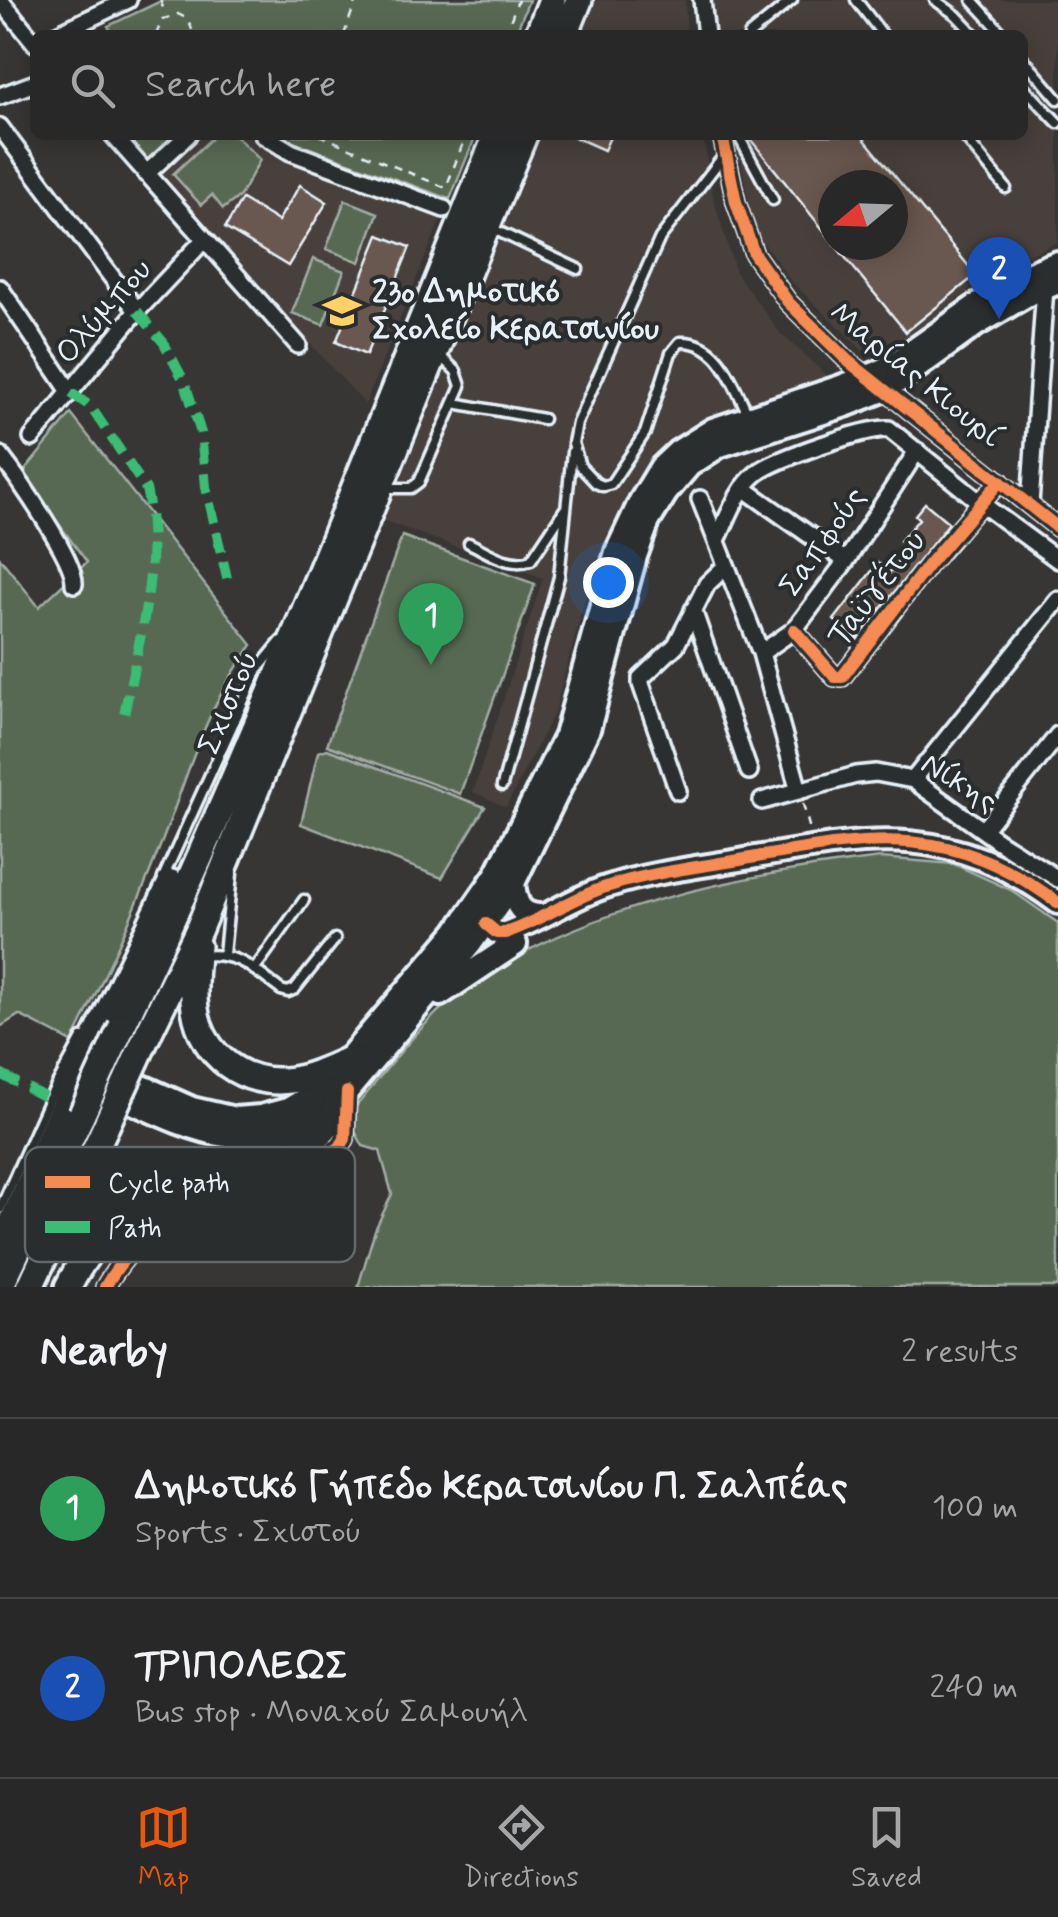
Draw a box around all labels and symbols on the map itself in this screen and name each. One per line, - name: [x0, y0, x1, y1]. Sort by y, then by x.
- north arrow: [818, 170, 908, 260]
- pin: 2: [966, 236, 1032, 319]
- street label: Ολύμπου: [46, 250, 162, 374]
- place label: 23o Δημοτικό Σχολείο Κερατσινίου: [372, 272, 659, 351]
- school or university icon: 23o Δημοτικό Σχολείο Κερατσινίου: [321, 290, 363, 332]
- street label: Μαρίας Κιουρί: [820, 292, 1010, 458]
- street label: Σαπφούς: [770, 479, 876, 605]
- street label: Ταϋγέτου: [817, 521, 936, 656]
- your location: [583, 557, 634, 608]
- pin: 1: [398, 582, 464, 665]
- street label: Σχιστού: [188, 645, 270, 761]
- street label: Νίκης: [913, 743, 1005, 823]
- legend: [25, 1147, 355, 1262]
- text: Cycle path: [108, 1166, 230, 1203]
- text: Path: [108, 1211, 162, 1248]

